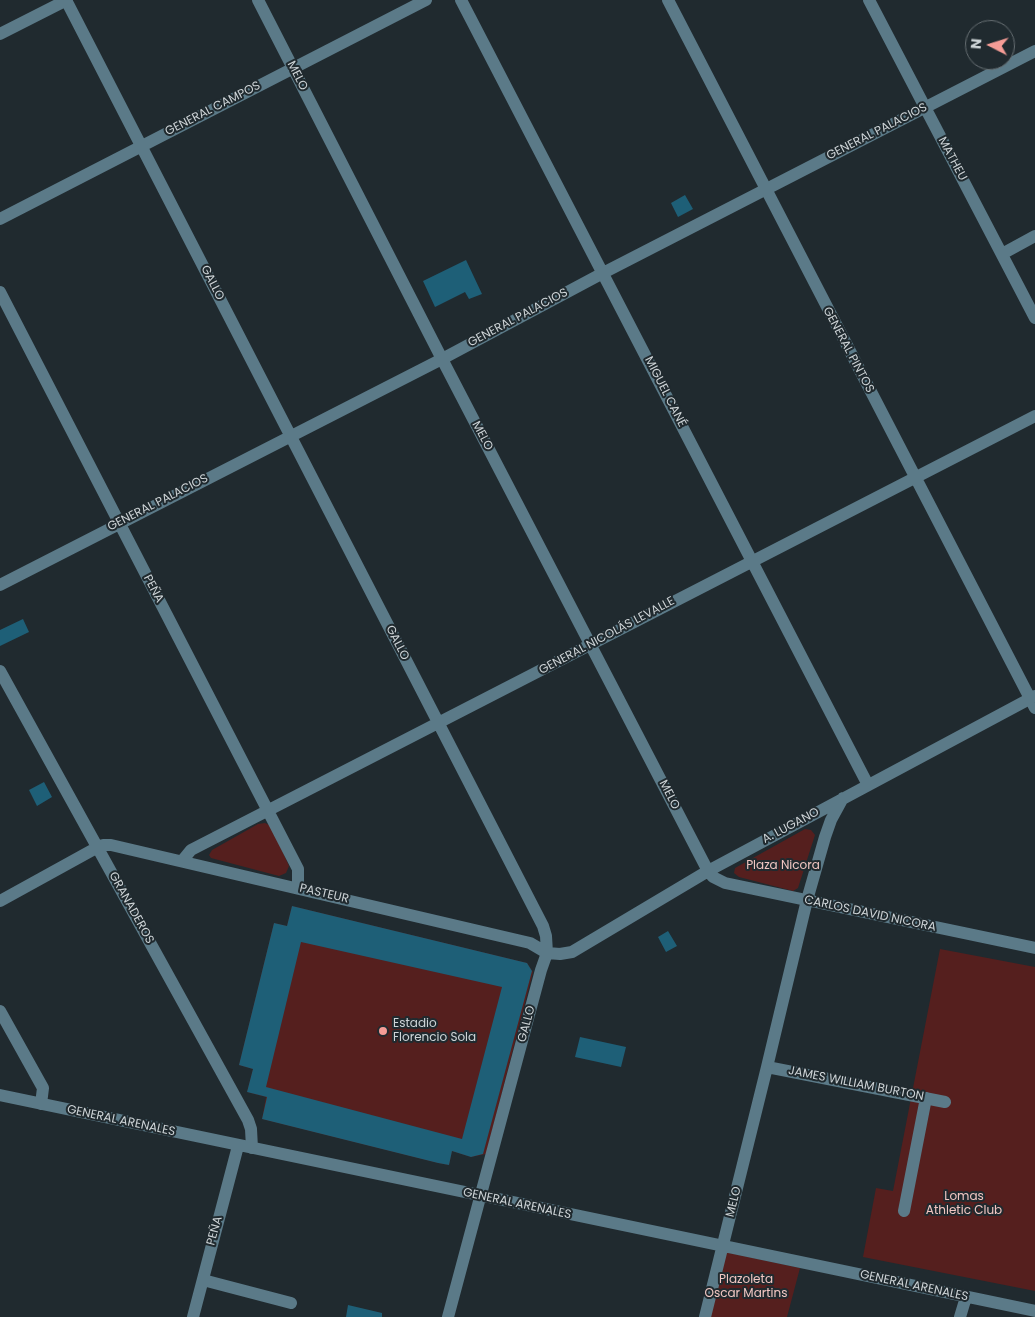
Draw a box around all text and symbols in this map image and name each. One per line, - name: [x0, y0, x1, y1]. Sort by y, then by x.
- north arrow: [965, 20, 1015, 70]
- text: N: [966, 38, 986, 50]
- street label: MELO: [284, 59, 310, 93]
- street label: GENERAL CAMPOS: [163, 79, 263, 139]
- street label: GENERAL PALACIOS: [824, 100, 930, 164]
- street label: MATHEU: [934, 135, 970, 183]
- street label: GALLO: [197, 263, 227, 303]
- street label: GENERAL PALACIOS: [466, 286, 570, 350]
- street label: GENERAL PINTOS: [819, 305, 877, 395]
- street label: MIGUEL CANÉ: [641, 354, 689, 430]
- street label: MELO: [468, 419, 496, 453]
- street label: GENERAL PALACIOS: [105, 471, 211, 535]
- street label: PEÑA: [140, 573, 166, 605]
- street label: GENERAL NICOLÁS LEVALLE: [537, 594, 677, 678]
- street label: GALLO: [382, 623, 412, 663]
- street label: MELO: [656, 778, 682, 812]
- street label: A. LUGANO: [760, 805, 822, 847]
- park label: Plaza Nicora: [746, 859, 820, 873]
- street label: GRANADEROS: [105, 870, 157, 946]
- street label: PASTEUR: [298, 881, 350, 907]
- street label: CARLOS DAVID NICORA: [803, 893, 937, 935]
- street label: GALLO: [515, 1004, 539, 1044]
- place label: Estadio Florencio Sola: [393, 1017, 476, 1045]
- marker: Estadio Florencio Sola: [377, 1025, 389, 1037]
- street label: JAMES WILLIAM BURTON: [787, 1064, 925, 1104]
- street label: GENERAL ARENALES: [66, 1102, 176, 1140]
- street label: GENERAL ARENALES: [462, 1185, 572, 1223]
- street label: MELO: [723, 1185, 745, 1219]
- park label: Lomas Athletic Club: [926, 1190, 1002, 1218]
- street label: PEÑA: [204, 1215, 226, 1247]
- street label: GENERAL ARENALES: [859, 1267, 969, 1305]
- park label: Plazoleta Oscar Martins: [705, 1273, 787, 1301]

